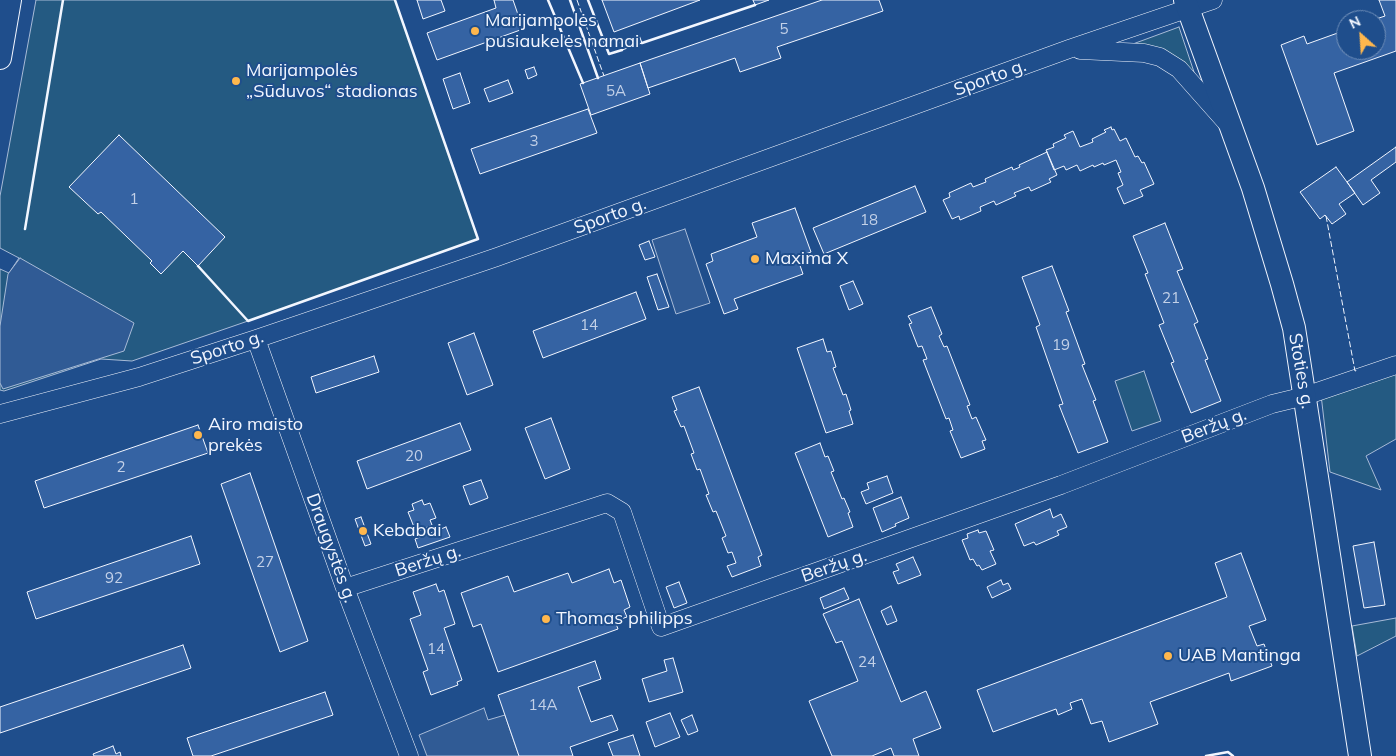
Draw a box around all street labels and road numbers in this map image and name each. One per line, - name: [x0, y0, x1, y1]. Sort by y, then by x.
- street label: Sporto g.: [951, 55, 1029, 101]
- street label: Sporto g.: [571, 193, 649, 239]
- street label: Sporto g.: [188, 326, 266, 370]
- street label: Stoties g.: [1284, 331, 1318, 411]
- street label: Beržų g.: [1178, 404, 1250, 448]
- street label: Draugystės g.: [301, 490, 361, 606]
- street label: Beržų g.: [392, 540, 464, 582]
- street label: Beržų g.: [798, 545, 870, 587]

